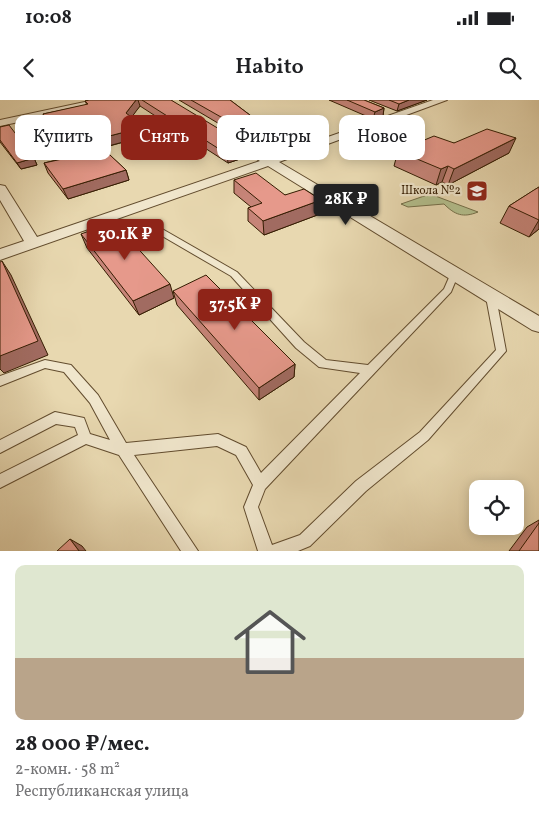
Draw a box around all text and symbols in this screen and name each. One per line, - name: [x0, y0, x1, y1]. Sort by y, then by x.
- text: 10:08: [25, 5, 72, 31]
- text: Habito: [235, 52, 304, 83]
- icon: back: [15, 54, 43, 82]
- icon: search: [496, 54, 524, 82]
- chip: Купить: [15, 115, 111, 160]
- chip: Снять: [121, 115, 207, 160]
- chip: Фильтры: [217, 115, 329, 160]
- chip: Новое: [339, 115, 425, 160]
- school or university icon: Школа №2: [465, 179, 489, 203]
- place label: Школа №2: [401, 183, 461, 199]
- pin: 28K ₽: [311, 184, 381, 226]
- text: 28K ₽: [325, 189, 367, 211]
- pin: 30.1K ₽: [79, 219, 171, 261]
- text: 30.1K ₽: [98, 224, 152, 246]
- pin: 37.5K ₽: [189, 288, 281, 331]
- text: 37.5K ₽: [209, 294, 261, 316]
- map controls: [469, 480, 524, 535]
- button: locate: [469, 480, 524, 535]
- icon: home: [225, 597, 315, 687]
- text: 28 000 ₽/мес.: [15, 730, 150, 759]
- text: 2-комн. · 58 m²: [15, 759, 120, 781]
- text: Республиканская улица: [15, 781, 189, 803]

